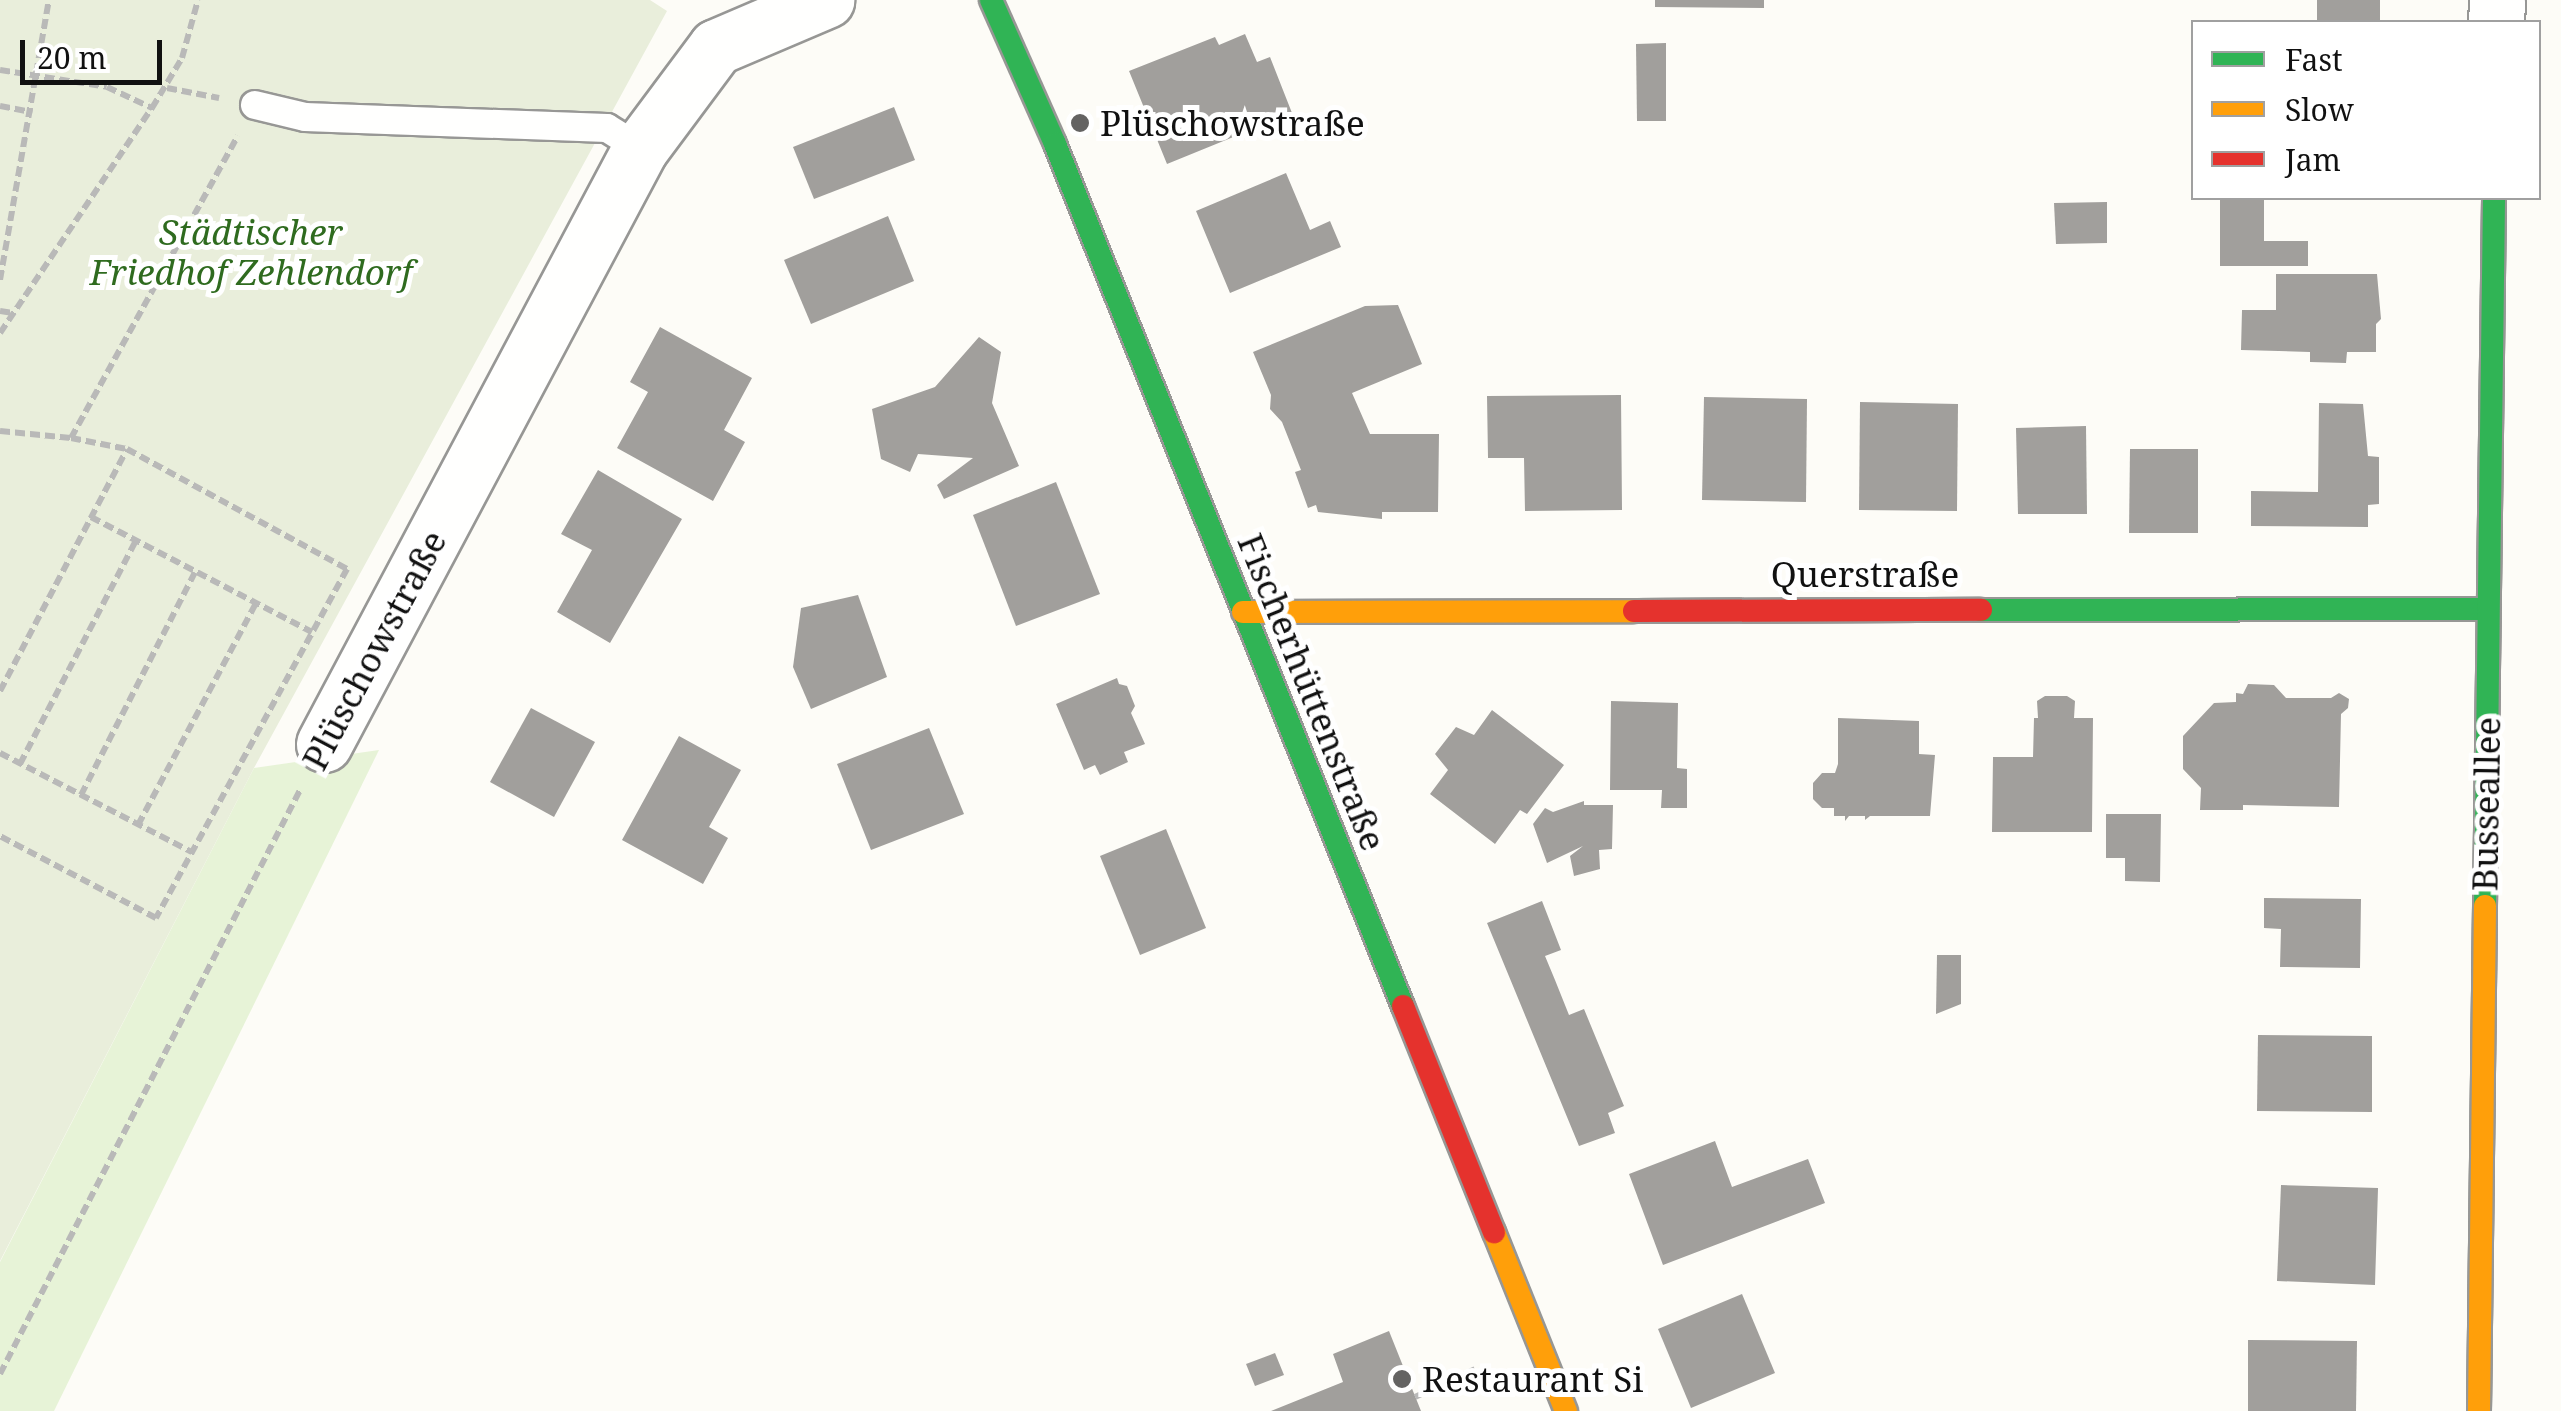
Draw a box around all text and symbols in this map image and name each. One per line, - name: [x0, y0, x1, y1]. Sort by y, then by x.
- scale bar: [25, 20, 168, 82]
- legend: [2191, 20, 2541, 200]
- text: 20 m: [37, 37, 107, 78]
- text: Fast: [2285, 39, 2342, 80]
- text: Slow: [2285, 89, 2354, 130]
- place label: Plüschowstraße: [1100, 102, 1365, 144]
- marker: Plüschowstraße: [1069, 112, 1091, 134]
- text: Jam: [2285, 139, 2341, 180]
- park label: Städtischer Friedhof Zehlendorf: [90, 211, 412, 293]
- street label: Plüschowstraße: [293, 523, 455, 777]
- street label: Fischerhüttenstraße: [1229, 528, 1395, 856]
- street label: Querstraße: [1771, 553, 1959, 595]
- street label: Busseallee: [2463, 717, 2509, 891]
- place label: Restaurant Si: [1422, 1358, 1643, 1400]
- marker: Restaurant Si: [1391, 1368, 1413, 1390]

